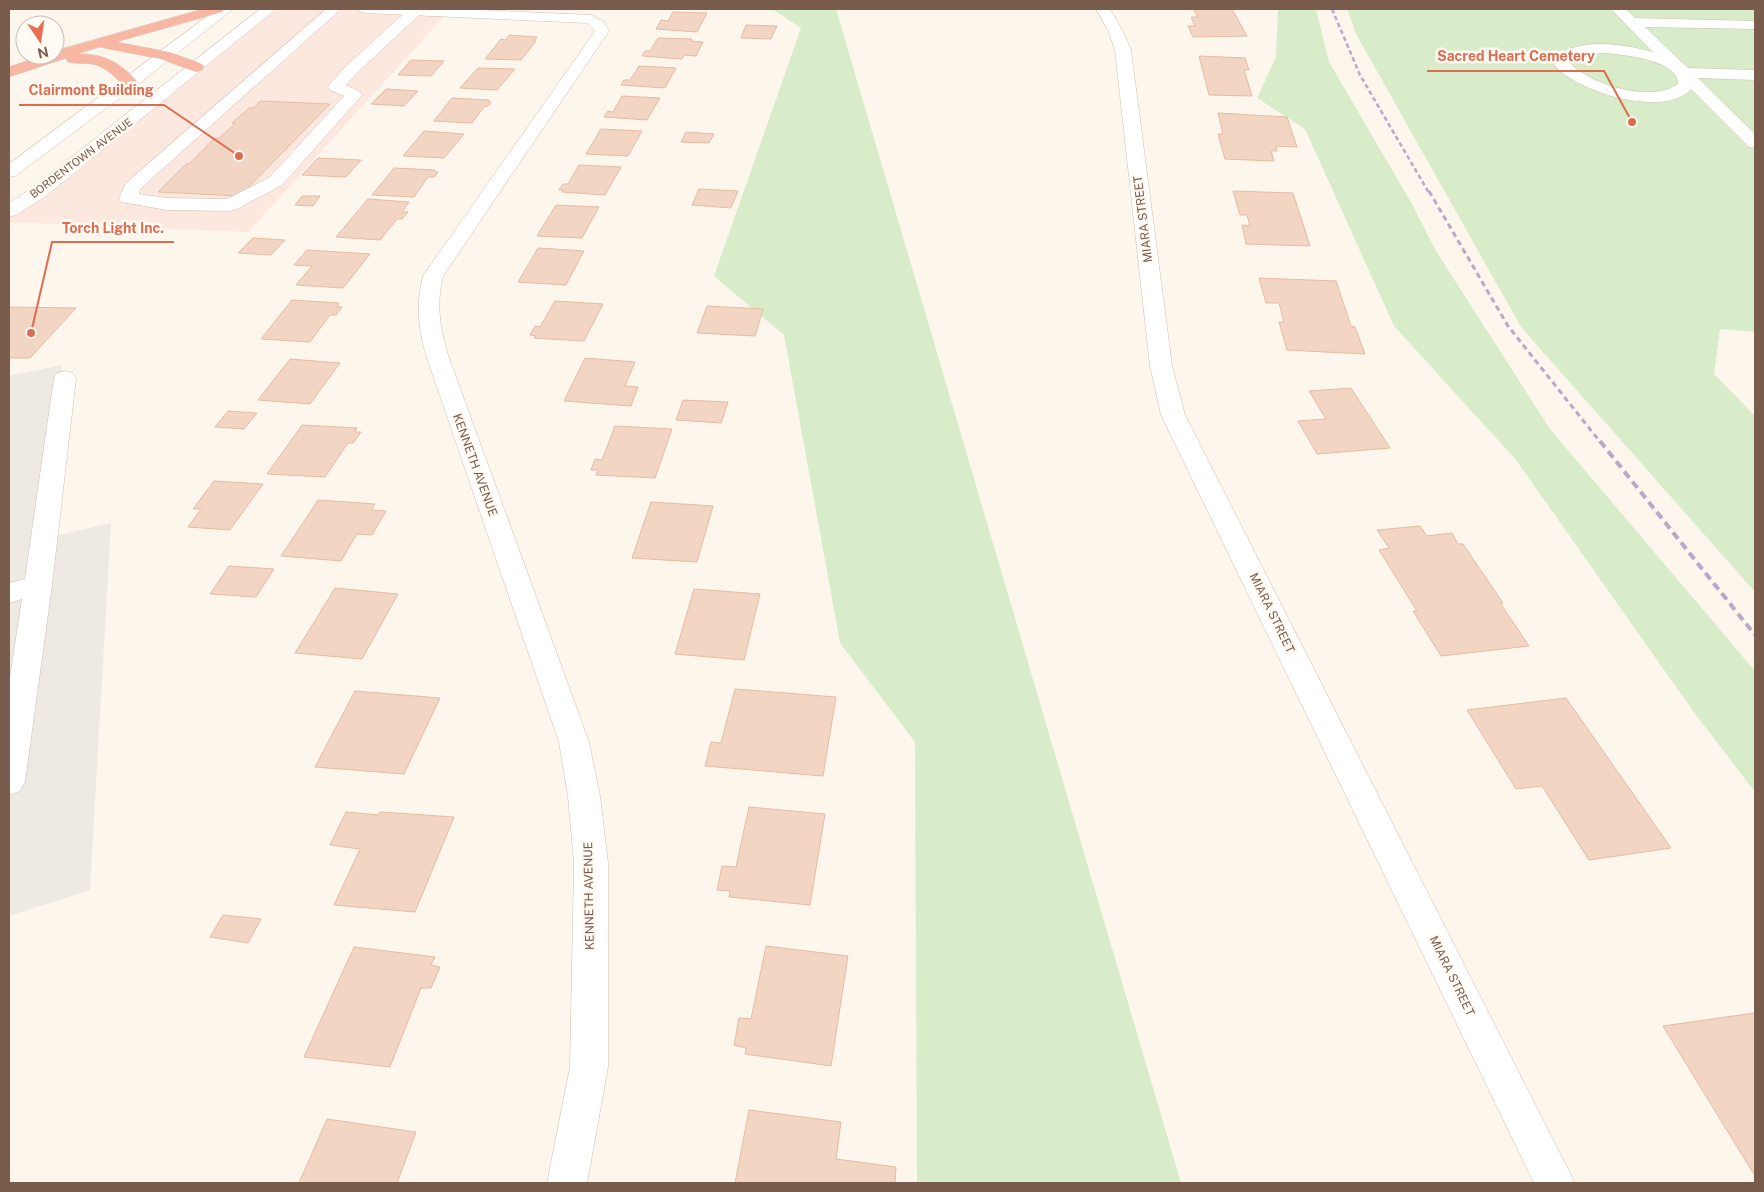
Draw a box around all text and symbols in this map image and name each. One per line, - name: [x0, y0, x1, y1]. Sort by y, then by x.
- north arrow: [15, 15, 65, 65]
- callout: Sacred Heart Cemetery: [1427, 42, 1604, 71]
- text: N: [36, 44, 50, 62]
- text: Sacred Heart Cemetery: [1437, 48, 1595, 64]
- callout: Clairmont Building: [19, 76, 164, 105]
- text: Clairmont Building: [28, 82, 154, 98]
- street label: BORDENTOWN AVENUE: [27, 115, 135, 200]
- street label: MIARA STREET: [1131, 175, 1155, 263]
- callout: Torch Light Inc.: [52, 213, 174, 242]
- text: Torch Light Inc.: [62, 220, 164, 236]
- street label: KENNETH AVENUE: [450, 412, 500, 518]
- street label: MIARA STREET: [1247, 571, 1297, 655]
- street label: KENNETH AVENUE: [581, 842, 597, 950]
- street label: MIARA STREET: [1427, 934, 1477, 1018]

